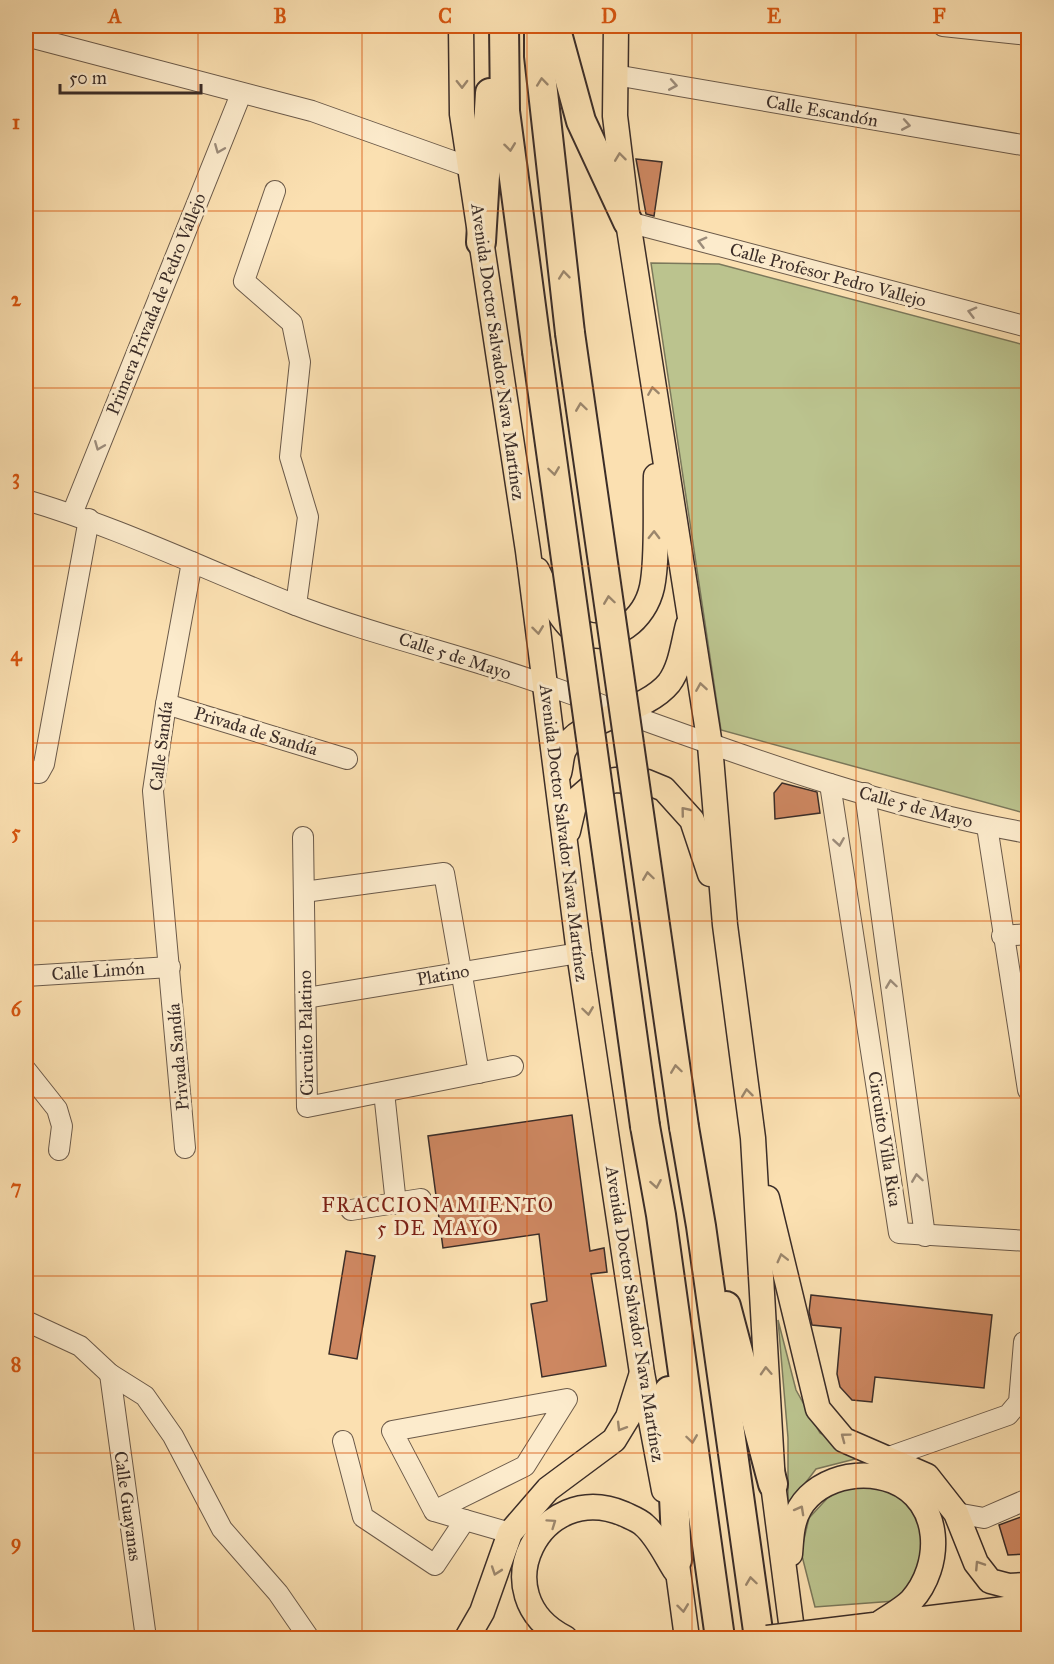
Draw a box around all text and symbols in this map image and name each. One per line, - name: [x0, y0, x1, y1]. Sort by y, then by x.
- text: A: [106, 4, 122, 28]
- text: B: [273, 4, 287, 28]
- text: C: [438, 4, 452, 28]
- text: D: [601, 4, 617, 28]
- text: E: [767, 4, 782, 28]
- text: F: [932, 4, 946, 28]
- scale bar: [60, 57, 201, 95]
- text: 50 m: [69, 67, 107, 89]
- one-way arrow: [536, 77, 549, 86]
- one-way arrow: [667, 78, 677, 91]
- one-way arrow: [456, 79, 468, 88]
- street label: Calle Escandón: [764, 90, 880, 132]
- text: 1: [12, 110, 20, 134]
- one-way arrow: [901, 118, 911, 131]
- one-way arrow: [214, 142, 226, 153]
- one-way arrow: [503, 142, 516, 151]
- one-way arrow: [614, 152, 627, 161]
- street label: Primera Privada de Pedro Vallejo: [101, 190, 211, 418]
- street label: Avenida Doctor Salvador Nava Martínez: [466, 201, 530, 502]
- one-way arrow: [697, 236, 707, 249]
- street label: Calle Profesor Pedro Vallejo: [727, 238, 929, 312]
- one-way arrow: [558, 271, 571, 280]
- text: 2: [11, 287, 22, 311]
- one-way arrow: [967, 307, 977, 320]
- one-way arrow: [647, 387, 659, 396]
- one-way arrow: [575, 402, 587, 412]
- one-way arrow: [94, 440, 106, 451]
- text: 3: [12, 465, 20, 490]
- one-way arrow: [547, 467, 559, 476]
- one-way arrow: [648, 531, 660, 540]
- one-way arrow: [603, 595, 615, 605]
- one-way arrow: [531, 626, 544, 635]
- street label: Calle 5 de Mayo: [396, 627, 514, 685]
- text: 4: [10, 642, 22, 667]
- street label: Avenida Doctor Salvador Nava Martínez: [535, 682, 593, 983]
- one-way arrow: [696, 683, 708, 692]
- street label: Calle Sandía: [145, 700, 177, 792]
- street label: Privada de Sandía: [192, 702, 321, 760]
- street label: Calle 5 de Mayo: [857, 781, 975, 833]
- one-way arrow: [682, 807, 693, 818]
- text: 5: [11, 820, 21, 844]
- one-way arrow: [833, 837, 845, 846]
- one-way arrow: [643, 872, 655, 881]
- street label: Calle Limón: [51, 957, 145, 985]
- street label: Platino: [415, 960, 471, 990]
- street label: Circuito Palatino: [294, 970, 318, 1096]
- one-way arrow: [885, 980, 897, 989]
- text: 6: [11, 997, 23, 1021]
- street label: Privada Sandía: [162, 1002, 194, 1112]
- one-way arrow: [581, 1006, 593, 1016]
- one-way arrow: [670, 1065, 682, 1074]
- street label: Circuito Villa Rica: [863, 1070, 907, 1209]
- one-way arrow: [741, 1089, 754, 1098]
- street label: Avenida Doctor Salvador Nava Martínez: [601, 1163, 669, 1464]
- one-way arrow: [912, 1173, 924, 1182]
- text: 7: [11, 1175, 22, 1199]
- one-way arrow: [649, 1178, 662, 1188]
- district label: FRACCIONAMIENTO 5 DE MAYO: [322, 1193, 554, 1240]
- one-way arrow: [776, 1253, 789, 1263]
- text: 8: [11, 1352, 21, 1376]
- one-way arrow: [760, 1367, 773, 1376]
- one-way arrow: [617, 1421, 629, 1431]
- one-way arrow: [686, 1434, 698, 1444]
- one-way arrow: [841, 1434, 852, 1445]
- street label: Calle Guayanas: [109, 1450, 147, 1562]
- one-way arrow: [793, 1506, 804, 1516]
- one-way arrow: [545, 1519, 556, 1530]
- text: 9: [11, 1530, 21, 1555]
- one-way arrow: [974, 1561, 986, 1571]
- one-way arrow: [491, 1565, 504, 1576]
- one-way arrow: [746, 1576, 758, 1585]
- one-way arrow: [676, 1603, 689, 1612]

